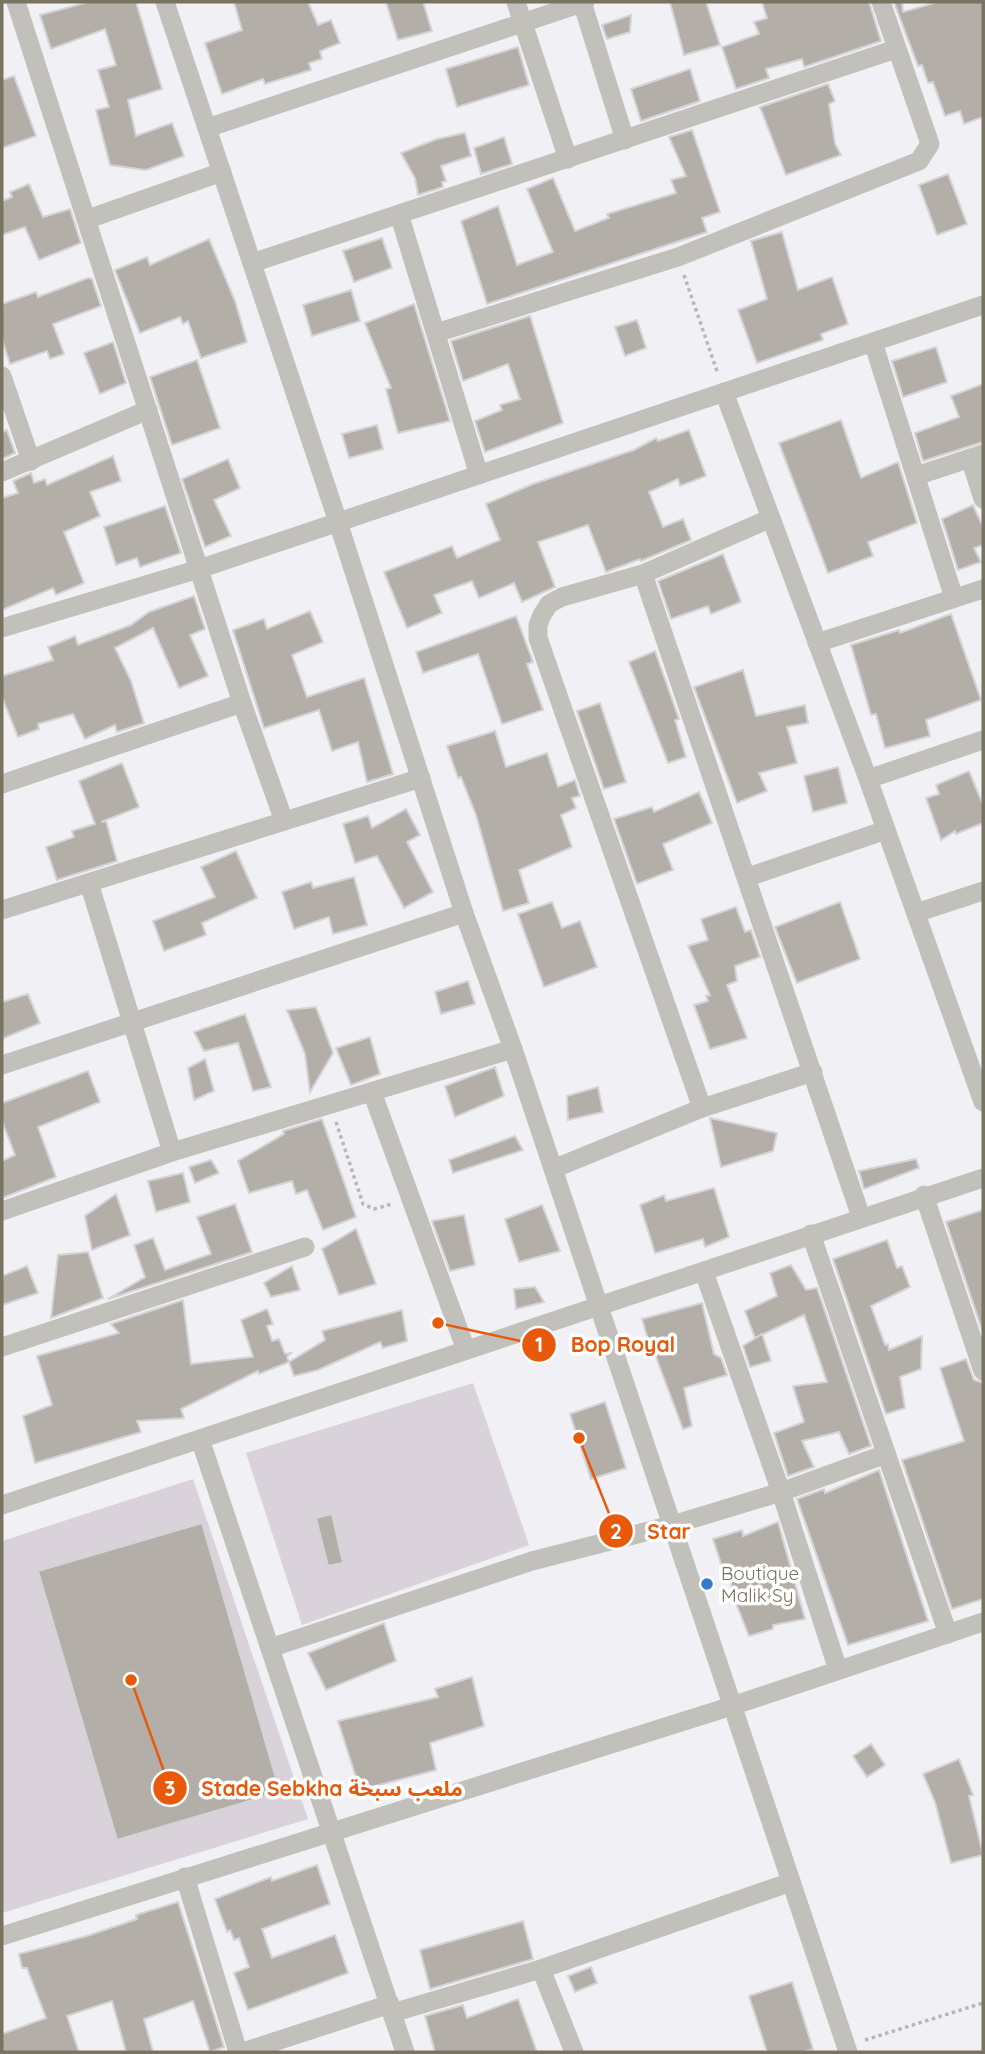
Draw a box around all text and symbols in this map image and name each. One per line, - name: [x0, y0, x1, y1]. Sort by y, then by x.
- callout: Bop Royal: [521, 1324, 689, 1366]
- text: 1: [535, 1331, 543, 1357]
- text: Bop Royal: [571, 1331, 675, 1357]
- callout: Star: [599, 1510, 705, 1552]
- text: 2: [610, 1518, 622, 1544]
- text: Star: [647, 1518, 691, 1544]
- place label: Boutique Malik Sy: [721, 1561, 799, 1607]
- marker: Boutique Malik Sy: [699, 1576, 715, 1592]
- callout: Stade Sebkha ملعب سبخة: [152, 1767, 477, 1809]
- text: 3: [164, 1775, 176, 1801]
- text: Stade Sebkha ملعب سبخة: [201, 1775, 463, 1801]

